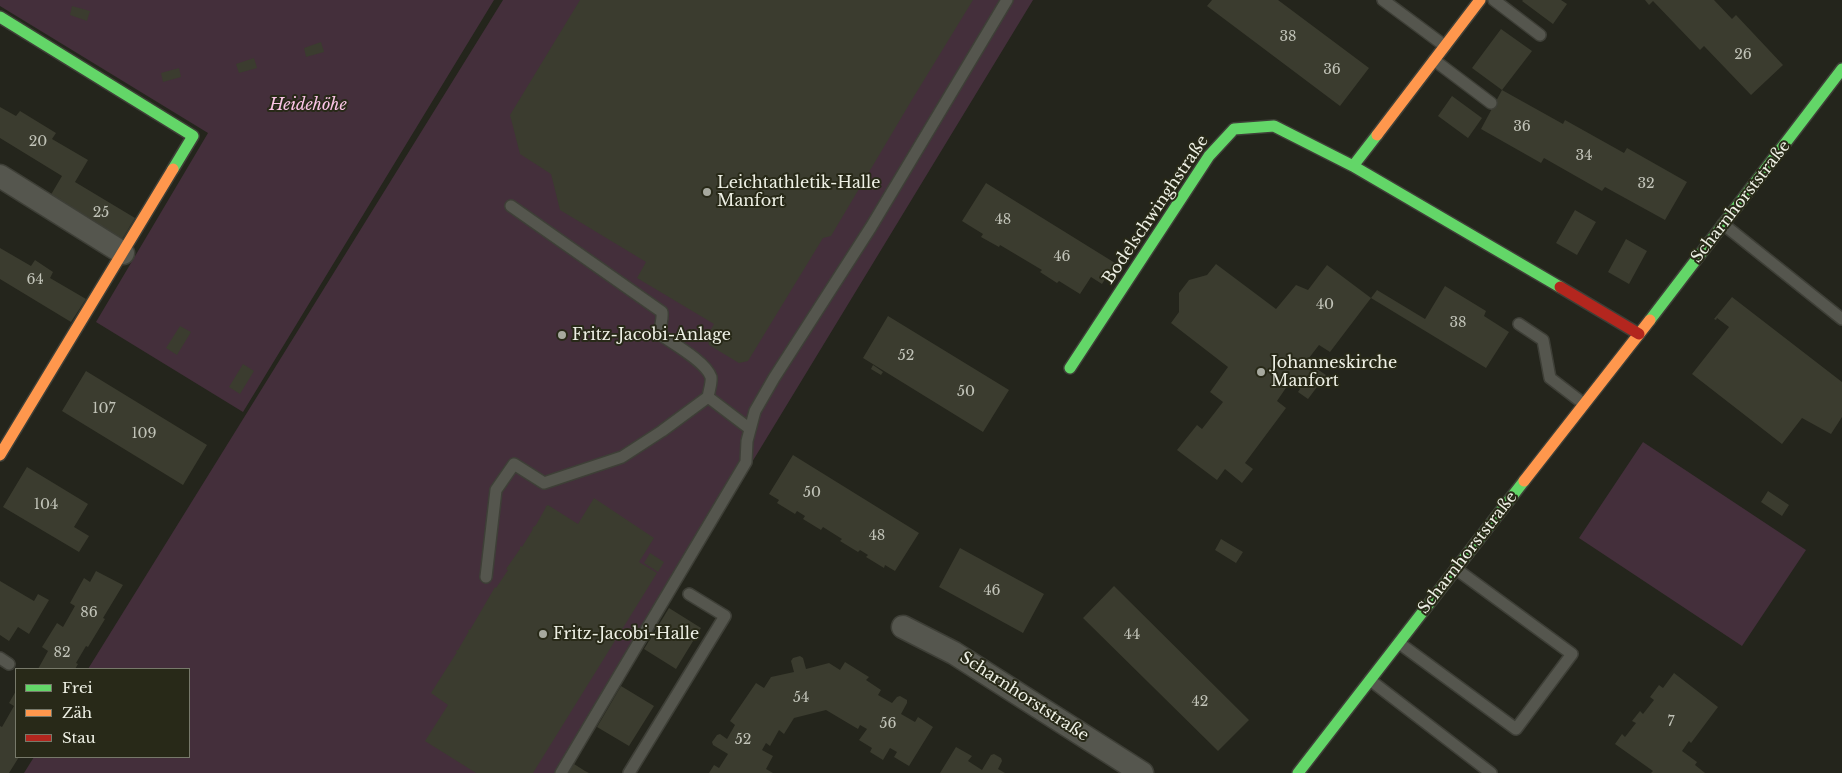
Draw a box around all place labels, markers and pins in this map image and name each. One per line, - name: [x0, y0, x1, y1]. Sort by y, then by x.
- place label: Leichtathletik-Halle Manfort: [717, 173, 880, 211]
- marker: Leichtathletik-Halle Manfort: [701, 186, 713, 198]
- place label: Fritz-Jacobi-Anlage: [572, 325, 731, 345]
- marker: Fritz-Jacobi-Anlage: [556, 329, 568, 341]
- place label: Johanneskirche Manfort: [1271, 353, 1397, 391]
- marker: Johanneskirche Manfort: [1255, 366, 1267, 378]
- place label: Fritz-Jacobi-Halle: [553, 624, 699, 644]
- marker: Fritz-Jacobi-Halle: [537, 628, 549, 640]

